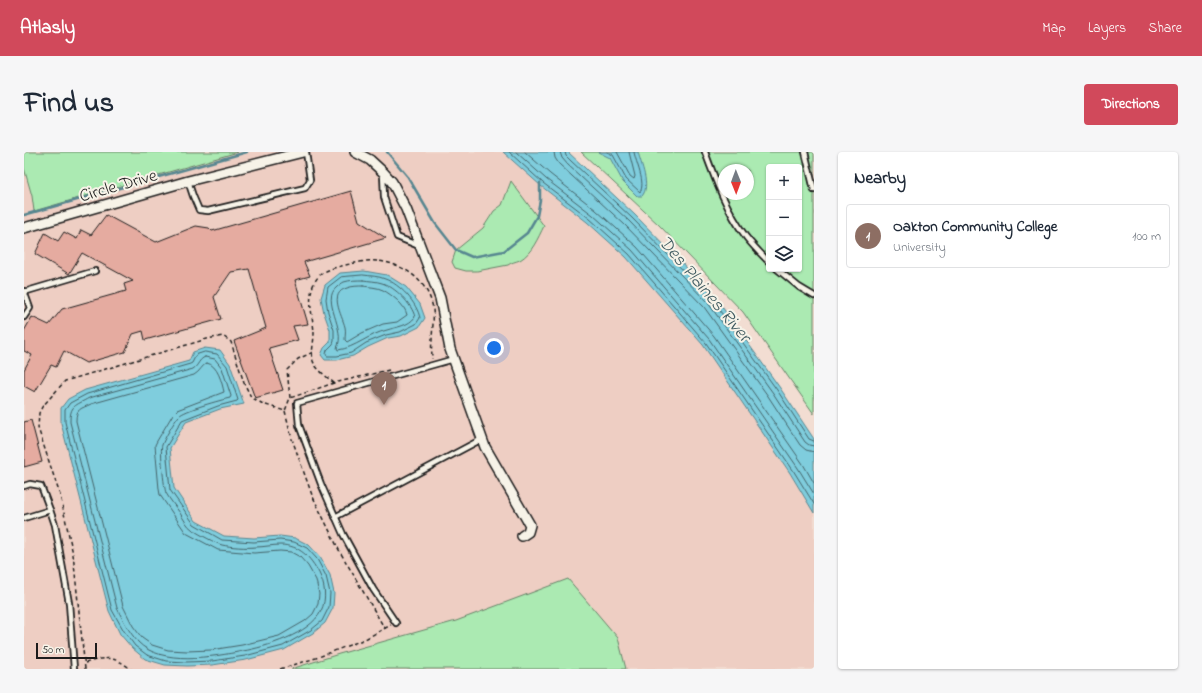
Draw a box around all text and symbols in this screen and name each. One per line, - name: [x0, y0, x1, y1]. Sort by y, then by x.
- text: Atlasly: [20, 15, 75, 42]
- text: Map: [1042, 18, 1066, 39]
- text: Layers: [1088, 18, 1126, 39]
- text: Share: [1148, 18, 1182, 39]
- text: Find us: [24, 84, 114, 125]
- button: Directions: [1084, 84, 1178, 125]
- street label: Circle Drive: [77, 163, 161, 210]
- north arrow: [718, 164, 754, 200]
- map controls: [766, 164, 802, 272]
- button: +: [766, 164, 802, 200]
- text: Nearby: [854, 166, 906, 191]
- button: −: [766, 200, 802, 236]
- text: Oakton Community College: [893, 216, 1057, 238]
- text: 1: [866, 227, 870, 246]
- text: 100 m: [1132, 227, 1161, 246]
- water label: Des Plaines River: [651, 230, 758, 351]
- button: layers: [766, 236, 802, 272]
- text: University: [893, 238, 946, 257]
- your location: [484, 338, 504, 358]
- pin: 1: [371, 372, 397, 405]
- scale bar: [36, 641, 97, 660]
- text: 50 m: [42, 642, 64, 658]

